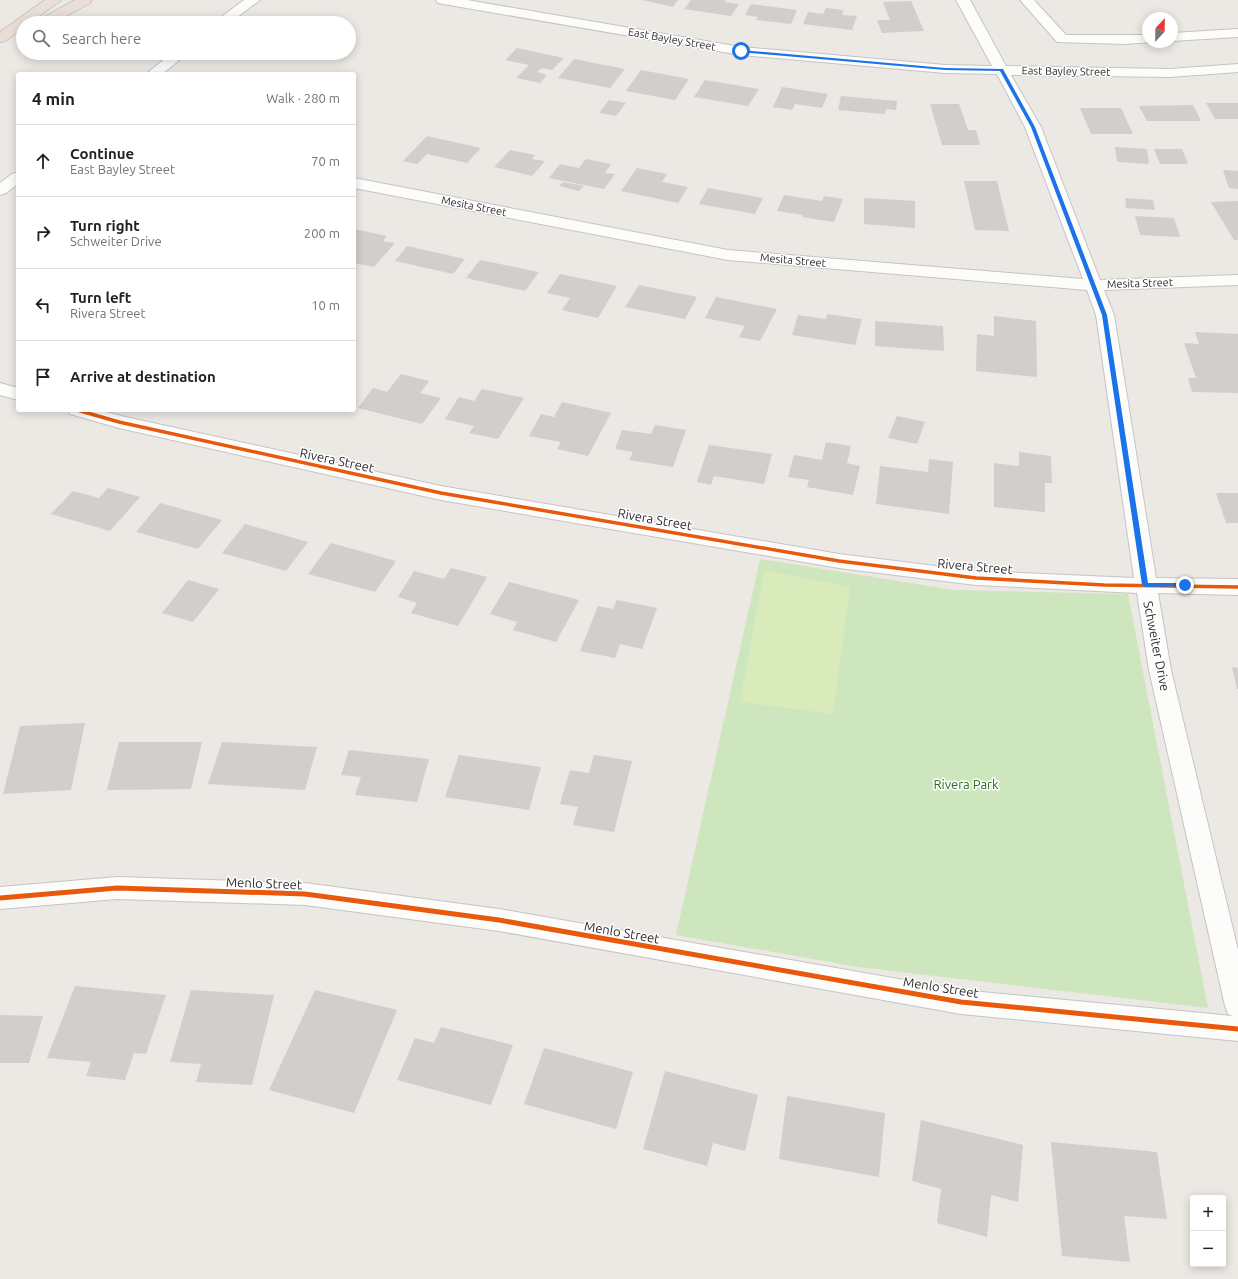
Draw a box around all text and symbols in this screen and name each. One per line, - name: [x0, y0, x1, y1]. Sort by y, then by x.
- north arrow: [1142, 12, 1178, 48]
- search box: [16, 16, 356, 60]
- street label: East Bayley Street: [627, 25, 717, 53]
- icon: search: [30, 27, 52, 49]
- text: Search here: [62, 30, 141, 47]
- route start: [732, 42, 750, 60]
- street label: East Bayley Street: [1021, 64, 1111, 78]
- text: 4 min: [32, 89, 75, 108]
- text: Walk · 280 m: [266, 91, 340, 105]
- text: Continue: [70, 145, 134, 162]
- icon: ahead: [32, 150, 54, 172]
- text: 70 m: [311, 154, 340, 168]
- text: East Bayley Street: [70, 162, 175, 176]
- street label: Mesita Street: [440, 194, 508, 218]
- text: Turn right: [70, 217, 140, 234]
- icon: right: [32, 222, 54, 244]
- text: 200 m: [304, 226, 340, 240]
- text: Schweiter Drive: [70, 234, 162, 248]
- street label: Mesita Street: [759, 251, 827, 269]
- street label: Mesita Street: [1107, 276, 1174, 290]
- text: Turn left: [70, 289, 131, 306]
- icon: left: [32, 294, 54, 316]
- text: 10 m: [311, 298, 340, 312]
- text: Rivera Street: [70, 306, 146, 320]
- icon: arrive: [32, 366, 54, 388]
- text: Arrive at destination: [70, 368, 216, 385]
- street label: Rivera Street: [299, 445, 375, 475]
- street label: Rivera Street: [617, 506, 693, 532]
- street label: Rivera Street: [937, 556, 1013, 576]
- route end: [1176, 576, 1194, 594]
- street label: Schweiter Drive: [1141, 600, 1173, 692]
- park label: Rivera Park: [933, 777, 999, 791]
- street label: Menlo Street: [226, 875, 302, 891]
- street label: Menlo Street: [583, 918, 661, 946]
- street label: Menlo Street: [902, 974, 980, 1000]
- map controls: [1190, 1195, 1226, 1267]
- button: +: [1190, 1195, 1226, 1231]
- button: −: [1190, 1231, 1226, 1267]

